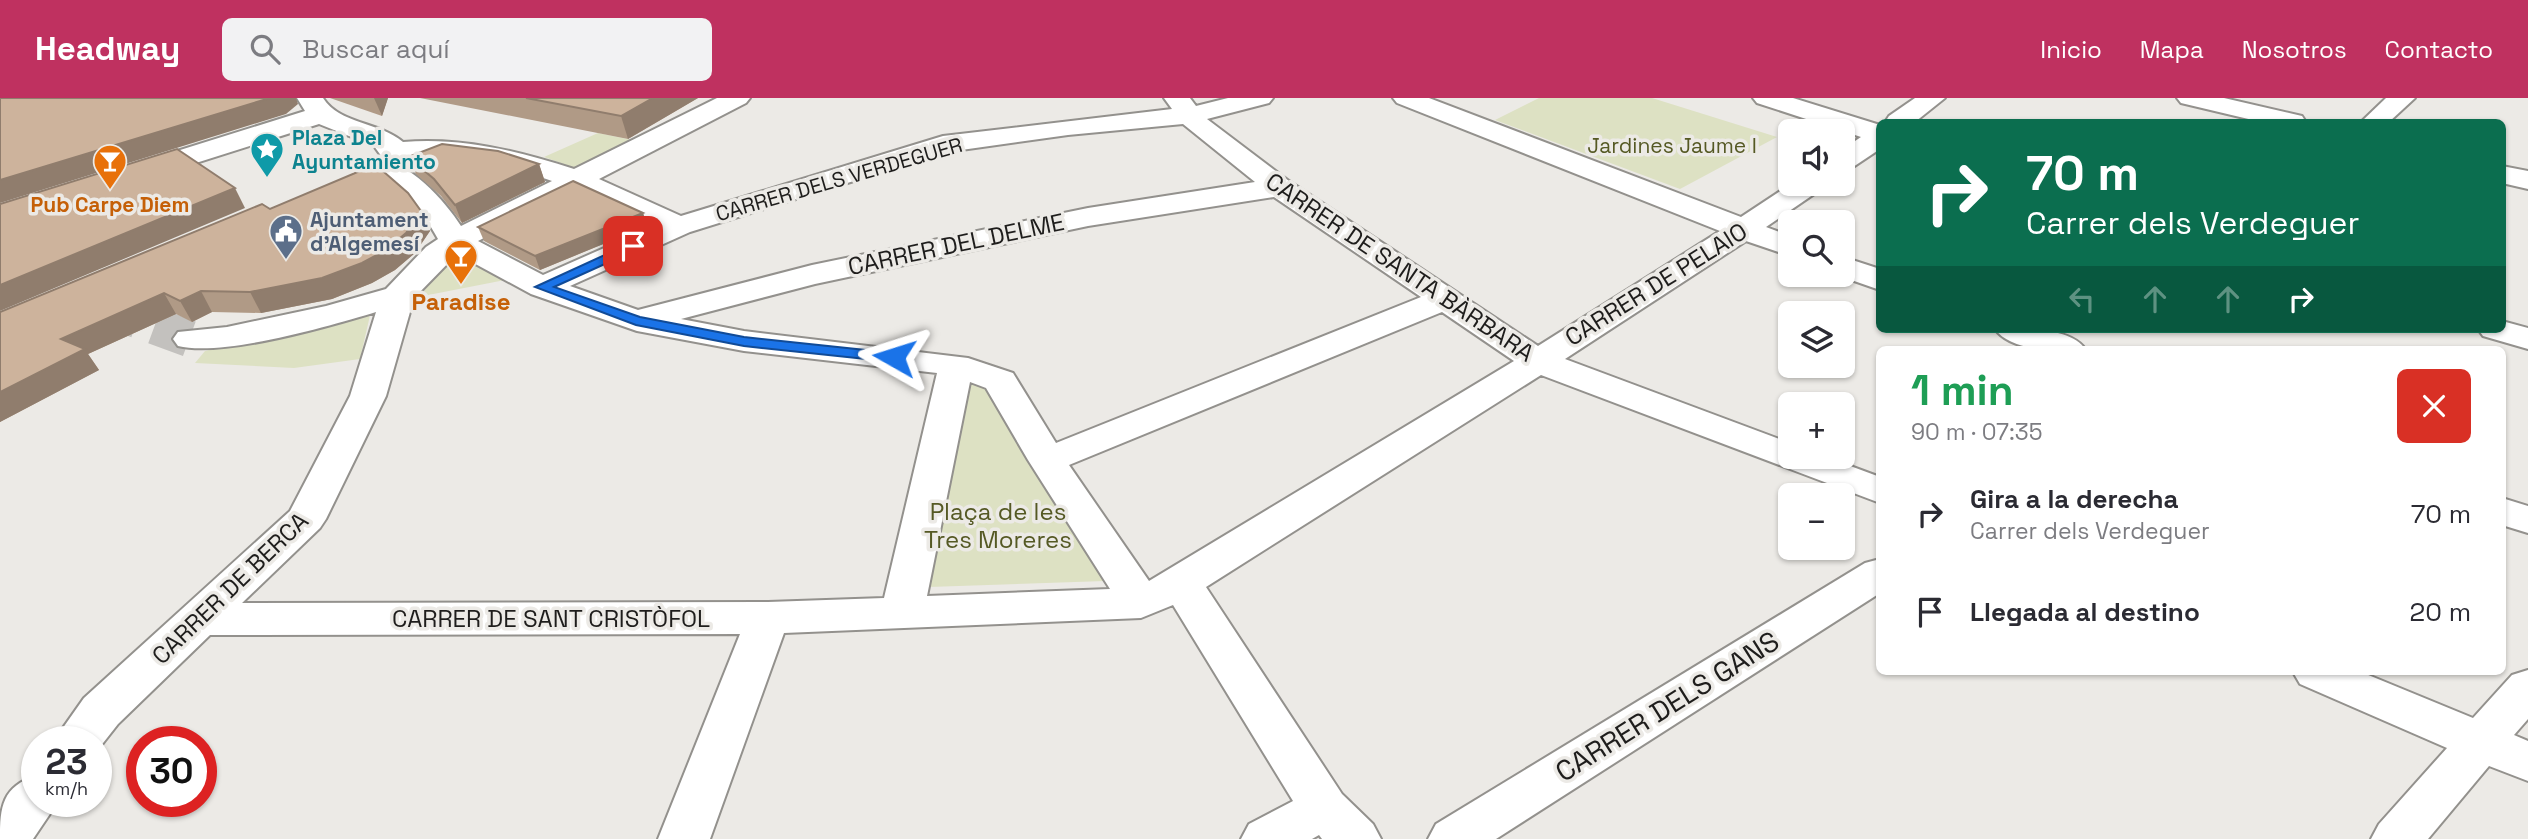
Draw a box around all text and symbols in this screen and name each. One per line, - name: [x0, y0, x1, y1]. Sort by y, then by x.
- search box: [222, 18, 712, 81]
- text: Headway: [35, 28, 180, 70]
- icon: search: [246, 30, 284, 68]
- text: Buscar aquí: [302, 32, 450, 66]
- text: Inicio: [2040, 34, 2102, 65]
- text: Mapa: [2140, 34, 2204, 65]
- text: Nosotros: [2242, 34, 2347, 65]
- text: Contacto: [2385, 34, 2493, 65]
- map controls: [1778, 119, 1855, 560]
- button: sound: [1778, 119, 1855, 196]
- place label: Plaza Del Ayuntamiento: [292, 124, 436, 175]
- place icon: Plaza Del Ayuntamiento: [248, 130, 286, 179]
- street label: CARRER DELS VERDEGUER: [712, 131, 966, 227]
- park label: Jardines Jaume I: [1587, 132, 1757, 159]
- bar icon: Pub Carpe Diem: [91, 142, 129, 191]
- text: 70 m: [2026, 142, 2139, 204]
- icon: right: [1911, 147, 2002, 238]
- street label: CARRER DE SANTA BÀRBARA: [1260, 165, 1540, 369]
- place label: Pub Carpe Diem: [31, 191, 189, 218]
- text: Carrer dels Verdeguer: [2026, 203, 2360, 243]
- place label: Ajuntament d'Algemesí: [310, 206, 429, 257]
- street label: CARRER DEL DELME: [845, 206, 1067, 282]
- button: search: [1778, 210, 1855, 287]
- public building icon: Ajuntament d'Algemesí: [267, 212, 305, 261]
- street label: CARRER DE PELAIO: [1559, 215, 1753, 353]
- pin: [603, 216, 663, 276]
- icon: arrive: [614, 227, 652, 265]
- bar icon: Paradise: [442, 237, 480, 286]
- icon: left: [2063, 280, 2101, 318]
- icon: ahead: [2136, 280, 2174, 318]
- icon: ahead: [2209, 280, 2247, 318]
- icon: right: [2282, 280, 2320, 318]
- place label: Paradise: [411, 286, 511, 317]
- button: layers: [1778, 301, 1855, 378]
- position arrow: [857, 320, 931, 394]
- text: 1 min: [1911, 364, 2014, 417]
- button: close: [2397, 369, 2471, 443]
- button: +: [1778, 392, 1855, 469]
- text: 90 m · 07:35: [1911, 417, 2042, 447]
- text: Gira a la derecha: [1970, 482, 2179, 516]
- button: −: [1778, 483, 1855, 560]
- icon: right: [1911, 495, 1949, 533]
- park label: Plaça de les Tres Moreres: [924, 496, 1072, 555]
- text: 70 m: [2411, 497, 2471, 531]
- street label: CARRER DE BERCA: [145, 505, 315, 671]
- text: Carrer dels Verdeguer: [1970, 516, 2210, 546]
- icon: arrive: [1911, 593, 1949, 631]
- text: Llegada al destino: [1970, 595, 2200, 629]
- text: 20 m: [2410, 595, 2471, 629]
- street label: CARRER DE SANT CRISTÒFOL: [392, 603, 710, 634]
- street label: CARRER DELS GANS: [1548, 623, 1786, 789]
- speed limit sign: 30: [126, 726, 217, 817]
- text: 23: [45, 740, 88, 784]
- text: km/h: [45, 777, 88, 800]

